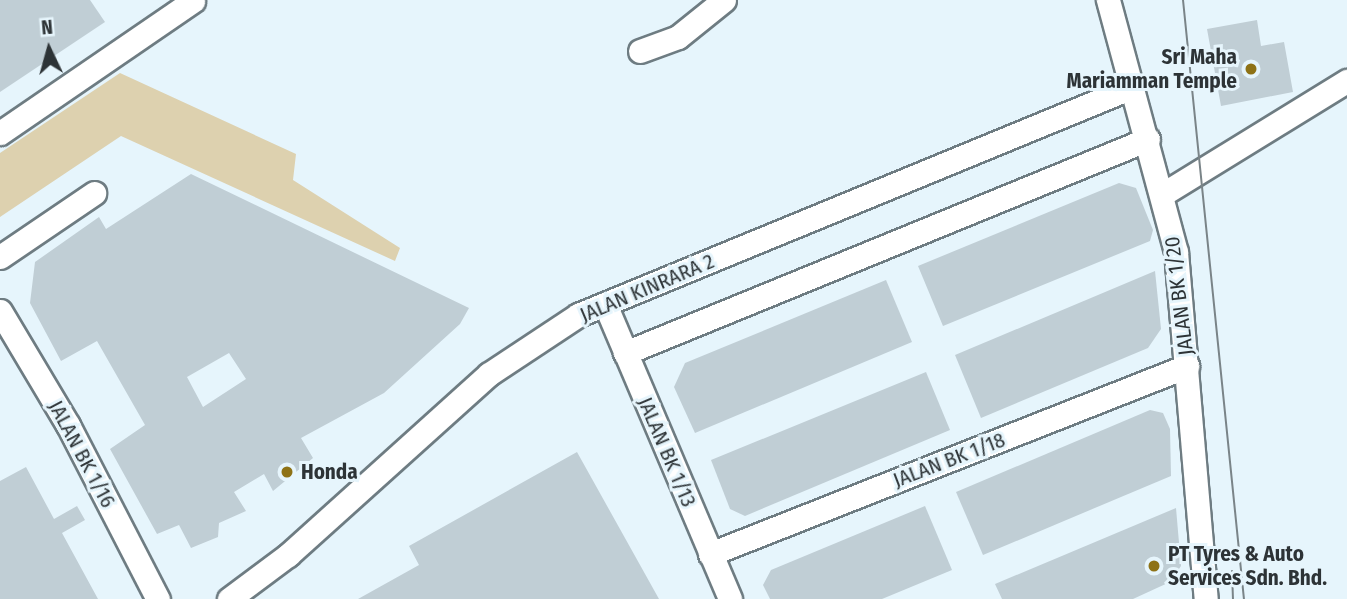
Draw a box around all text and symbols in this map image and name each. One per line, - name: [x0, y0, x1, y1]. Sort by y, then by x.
- north arrow: [14, 14, 84, 84]
- text: N: [40, 16, 54, 40]
- place label: Sri Maha Mariamman Temple: [1067, 44, 1237, 94]
- marker: Sri Maha Mariamman Temple: [1243, 61, 1259, 77]
- street label: JALAN BK 1/20: [1159, 235, 1199, 357]
- street label: JALAN KINRARA 2: [576, 248, 718, 328]
- street label: JALAN BK 1/13: [633, 393, 701, 511]
- street label: JALAN BK 1/16: [43, 396, 121, 512]
- street label: JALAN BK 1/18: [890, 427, 1008, 493]
- place label: Honda: [301, 459, 358, 485]
- marker: Honda: [279, 464, 295, 480]
- place label: PT Tyres & Auto Services Sdn. Bhd.: [1168, 541, 1327, 591]
- marker: PT Tyres & Auto Services Sdn. Bhd.: [1146, 558, 1162, 574]

